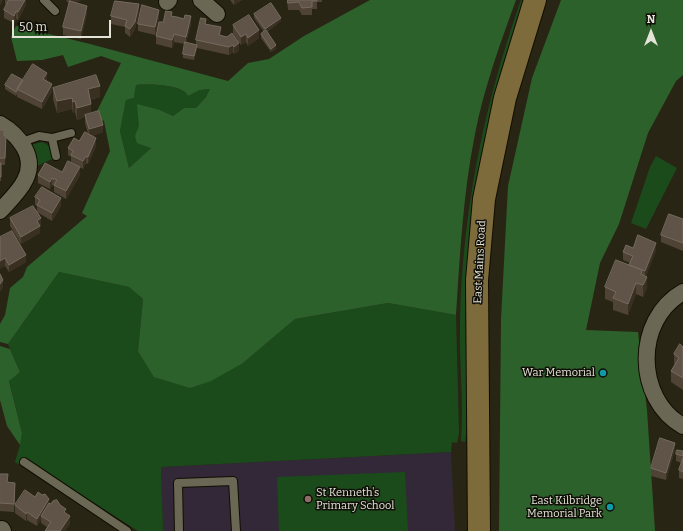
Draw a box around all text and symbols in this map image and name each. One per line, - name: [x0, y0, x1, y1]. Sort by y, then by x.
- scale bar: [14, 12, 113, 38]
- north arrow: [631, 12, 671, 52]
- text: N: [647, 13, 655, 26]
- text: 50 m: [19, 20, 47, 34]
- street label: East Mains Road: [471, 220, 489, 304]
- place label: War Memorial: [522, 366, 595, 380]
- marker: War Memorial: [598, 368, 608, 378]
- place label: St Kenneth's Primary School: [316, 486, 395, 512]
- marker: St Kenneth's Primary School: [303, 494, 313, 504]
- place label: East Kilbridge Memorial Park: [527, 494, 602, 520]
- marker: East Kilbridge Memorial Park: [605, 502, 615, 512]

